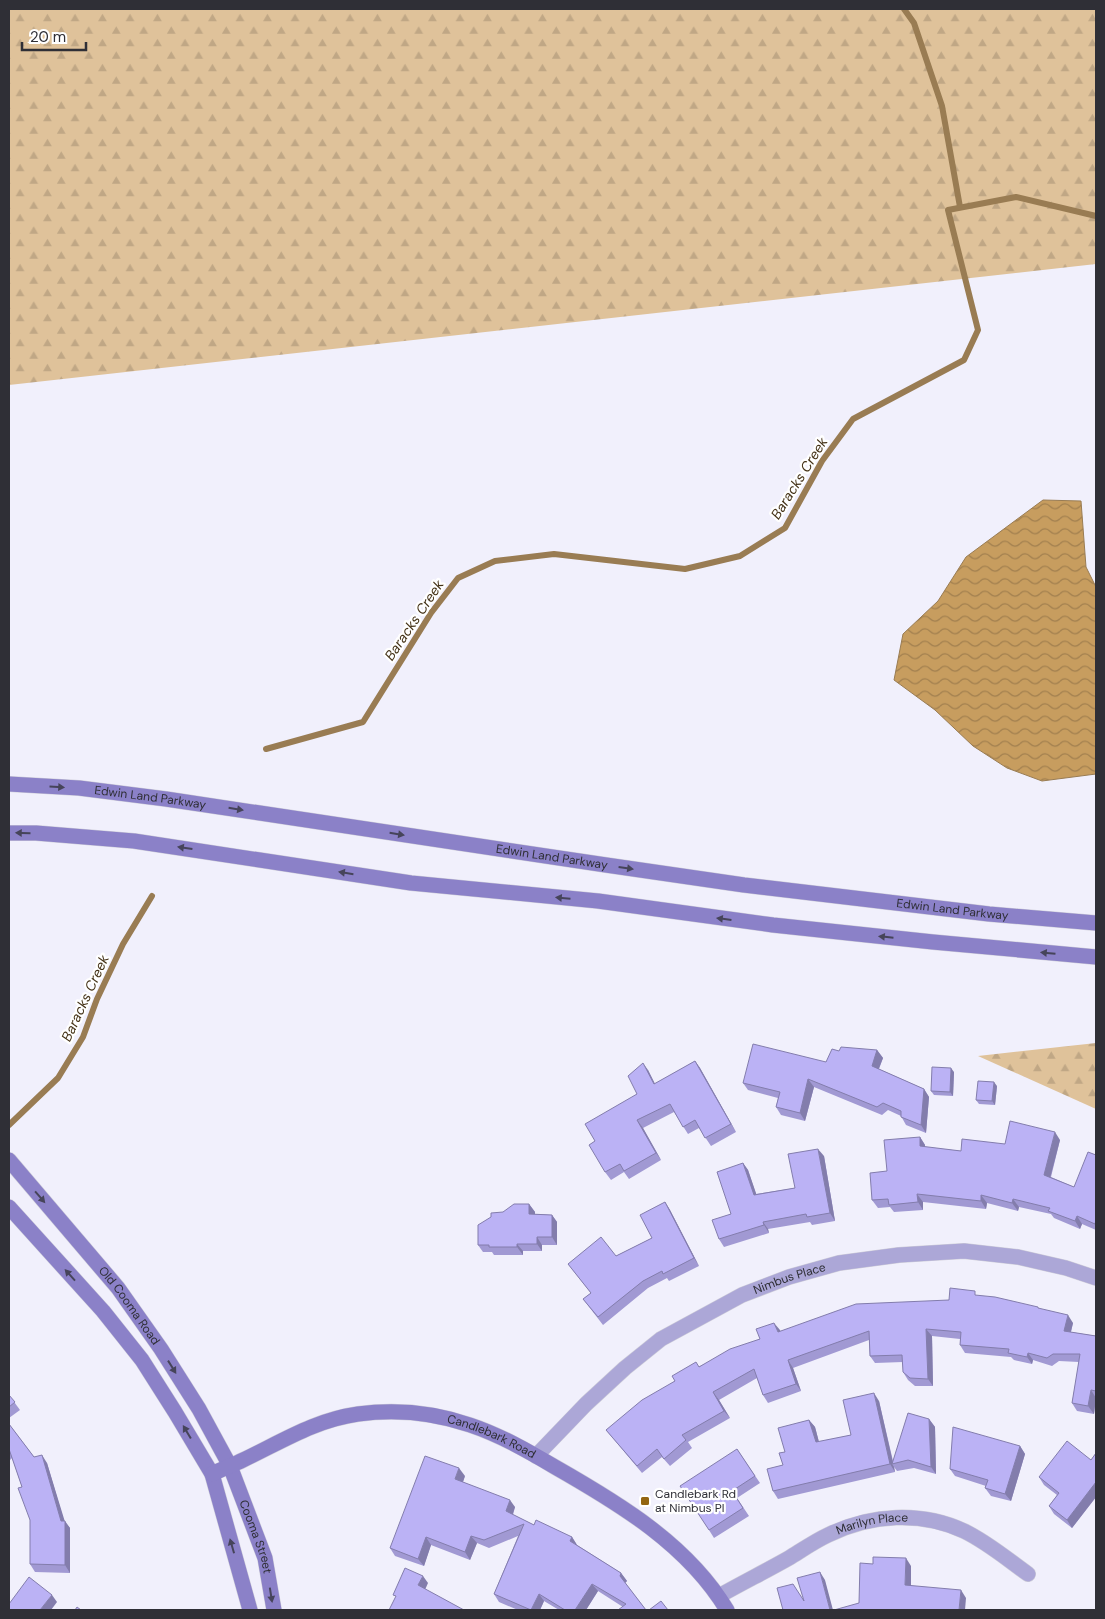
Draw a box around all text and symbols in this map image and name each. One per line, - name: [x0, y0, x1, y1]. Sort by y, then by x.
- scale bar: [22, 20, 86, 52]
- text: 20 m: [30, 27, 66, 47]
- water label: Baracks Creek: [767, 433, 832, 522]
- water label: Baracks Creek: [380, 576, 448, 664]
- street label: Edwin Land Parkway: [93, 782, 208, 813]
- one-way arrow: [50, 783, 66, 791]
- one-way arrow: [228, 806, 244, 814]
- one-way arrow: [15, 829, 31, 837]
- one-way arrow: [389, 830, 405, 838]
- street label: Edwin Land Parkway: [495, 841, 609, 873]
- one-way arrow: [177, 844, 193, 852]
- one-way arrow: [619, 864, 635, 872]
- one-way arrow: [337, 868, 353, 876]
- one-way arrow: [555, 894, 571, 902]
- street label: Edwin Land Parkway: [895, 895, 1009, 924]
- one-way arrow: [716, 915, 732, 923]
- one-way arrow: [878, 933, 894, 941]
- one-way arrow: [1039, 948, 1055, 956]
- water label: Baracks Creek: [57, 951, 113, 1044]
- one-way arrow: [35, 1191, 46, 1204]
- street label: Nimbus Place: [751, 1259, 828, 1298]
- street label: Old Cooma Road: [95, 1263, 164, 1348]
- one-way arrow: [65, 1268, 76, 1281]
- one-way arrow: [168, 1360, 177, 1373]
- street label: Candlebark Road: [446, 1411, 539, 1462]
- one-way arrow: [182, 1426, 191, 1439]
- place label: Candlebark Rd at Nimbus Pl: [655, 1486, 736, 1516]
- marker: Candlebark Rd at Nimbus Pl: [639, 1495, 651, 1507]
- street label: Cooma Street: [236, 1497, 276, 1575]
- street label: Marilyn Place: [834, 1509, 908, 1538]
- one-way arrow: [228, 1539, 236, 1554]
- one-way arrow: [267, 1588, 275, 1604]

